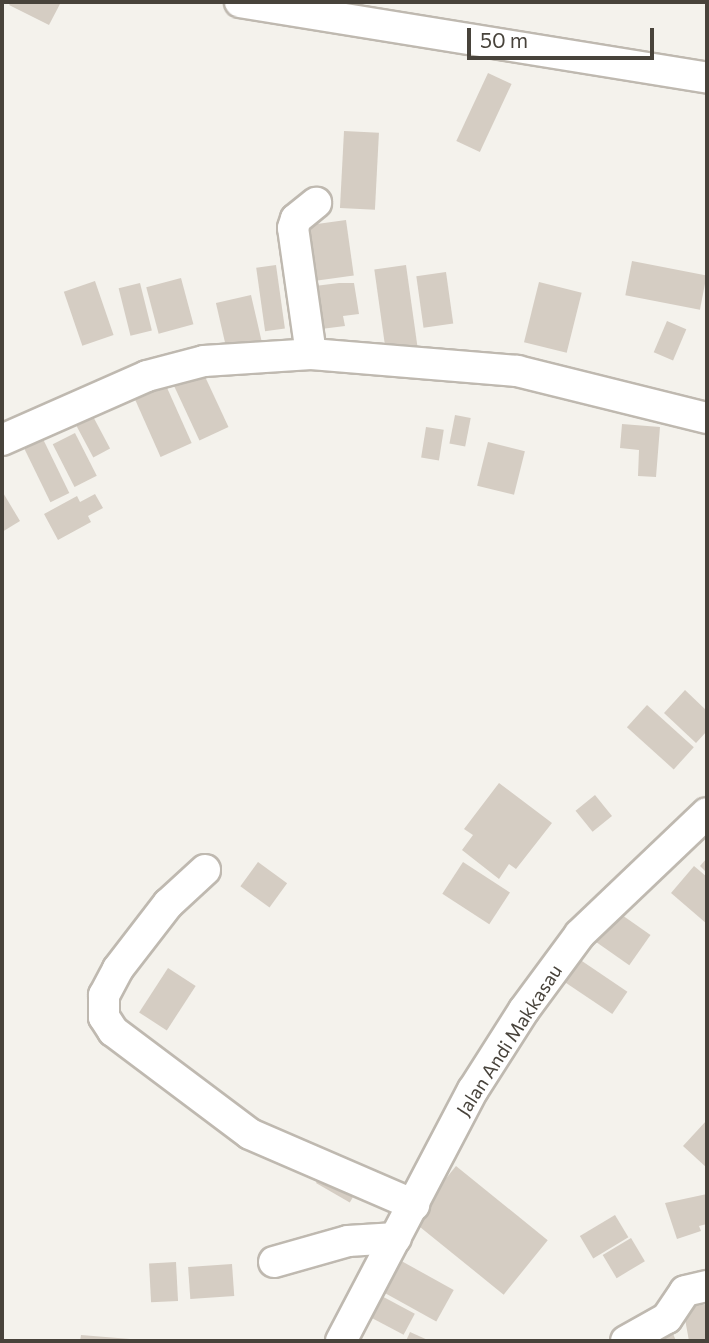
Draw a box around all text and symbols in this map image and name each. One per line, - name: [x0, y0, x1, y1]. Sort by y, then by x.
- scale bar: [471, 14, 658, 58]
- text: 50 m: [480, 27, 528, 52]
- street label: Jalan Andi Makkasau: [452, 960, 566, 1120]

